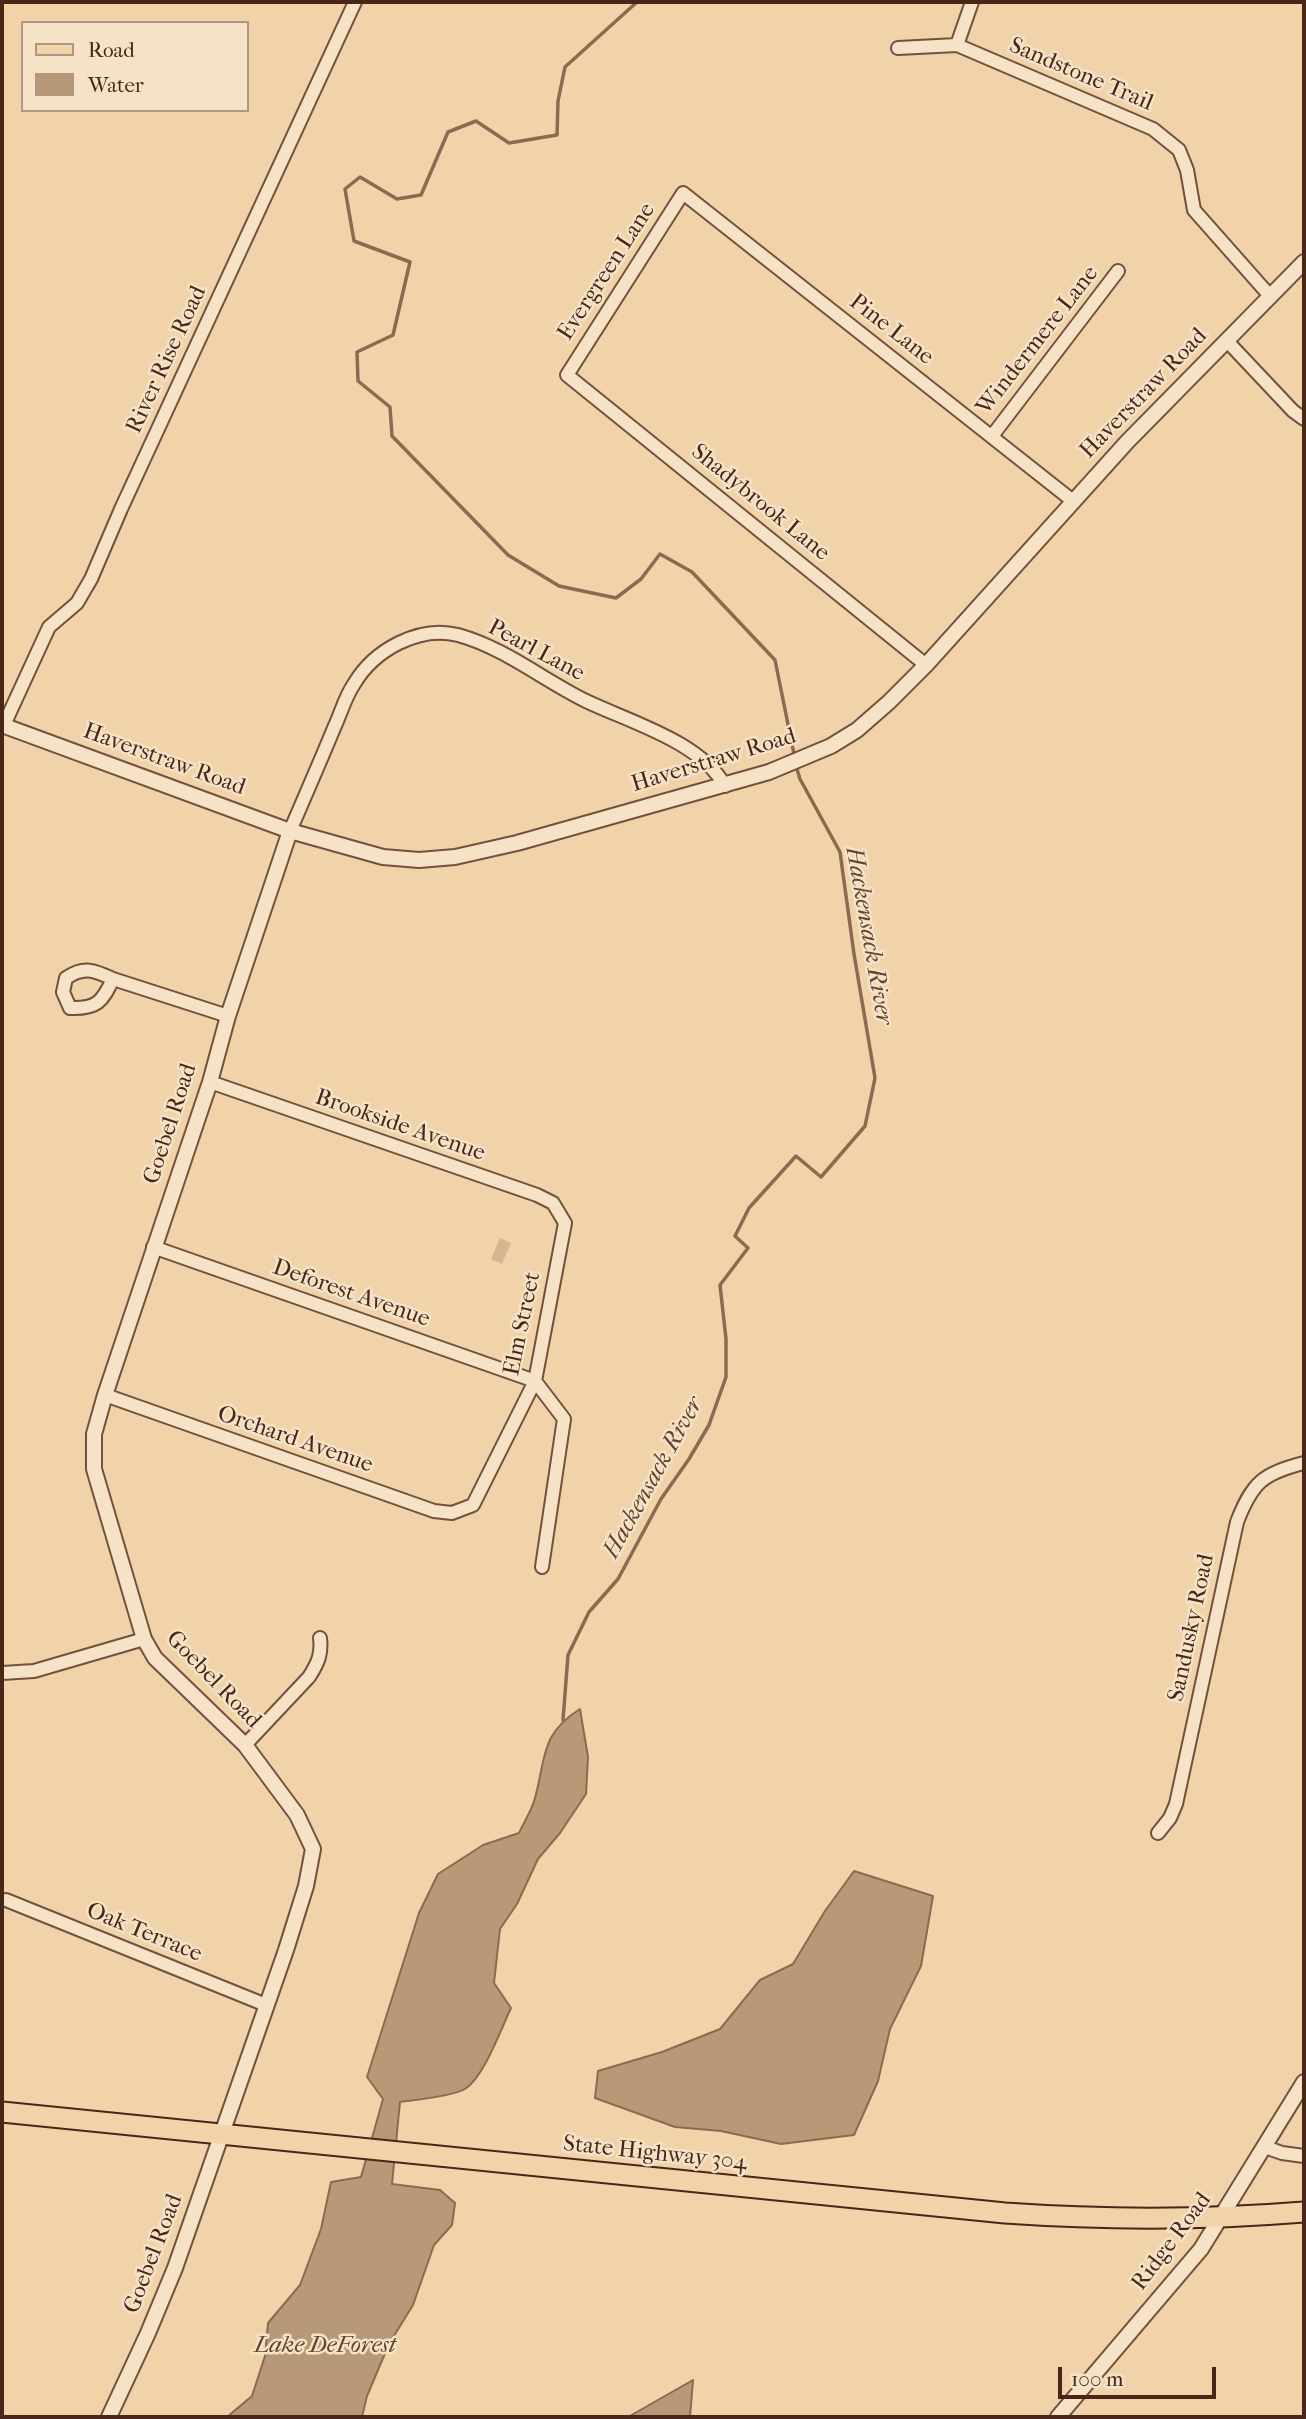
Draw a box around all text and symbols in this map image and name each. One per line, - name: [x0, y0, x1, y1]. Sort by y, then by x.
- legend: [21, 21, 248, 112]
- street label: Sandstone Trail: [1005, 32, 1157, 118]
- text: Road: [88, 38, 135, 62]
- text: Water: [88, 73, 144, 97]
- street label: Evergreen Lane: [552, 198, 662, 346]
- street label: Windermere Lane: [971, 261, 1105, 421]
- street label: River Rise Road: [121, 282, 213, 438]
- street label: Pine Lane: [843, 289, 939, 371]
- street label: Haverstraw Road: [1075, 323, 1213, 465]
- street label: Shadybrook Lane: [685, 439, 835, 567]
- street label: Pearl Lane: [483, 614, 589, 688]
- street label: Haverstraw Road: [79, 718, 249, 802]
- street label: Haverstraw Road: [628, 723, 800, 799]
- water label: Hackensack River: [838, 845, 898, 1027]
- street label: Goebel Road: [139, 1060, 203, 1188]
- street label: Brookside Avenue: [311, 1084, 489, 1168]
- street label: Deforest Avenue: [269, 1254, 433, 1334]
- street label: Elm Street: [499, 1270, 547, 1378]
- water label: Hackensack River: [598, 1392, 710, 1564]
- street label: Orchard Avenue: [214, 1400, 376, 1480]
- street label: Sandusky Road: [1163, 1552, 1221, 1704]
- street label: Goebel Road: [160, 1625, 266, 1735]
- street label: Oak Terrace: [82, 1897, 206, 1969]
- street label: State Highway 304: [562, 2131, 748, 2177]
- street label: Ridge Road: [1126, 2188, 1218, 2296]
- street label: Goebel Road: [119, 2191, 189, 2317]
- water label: Lake DeForest: [254, 2332, 396, 2360]
- scale bar: [1061, 2352, 1218, 2396]
- text: 100 m: [1071, 2367, 1124, 2391]

